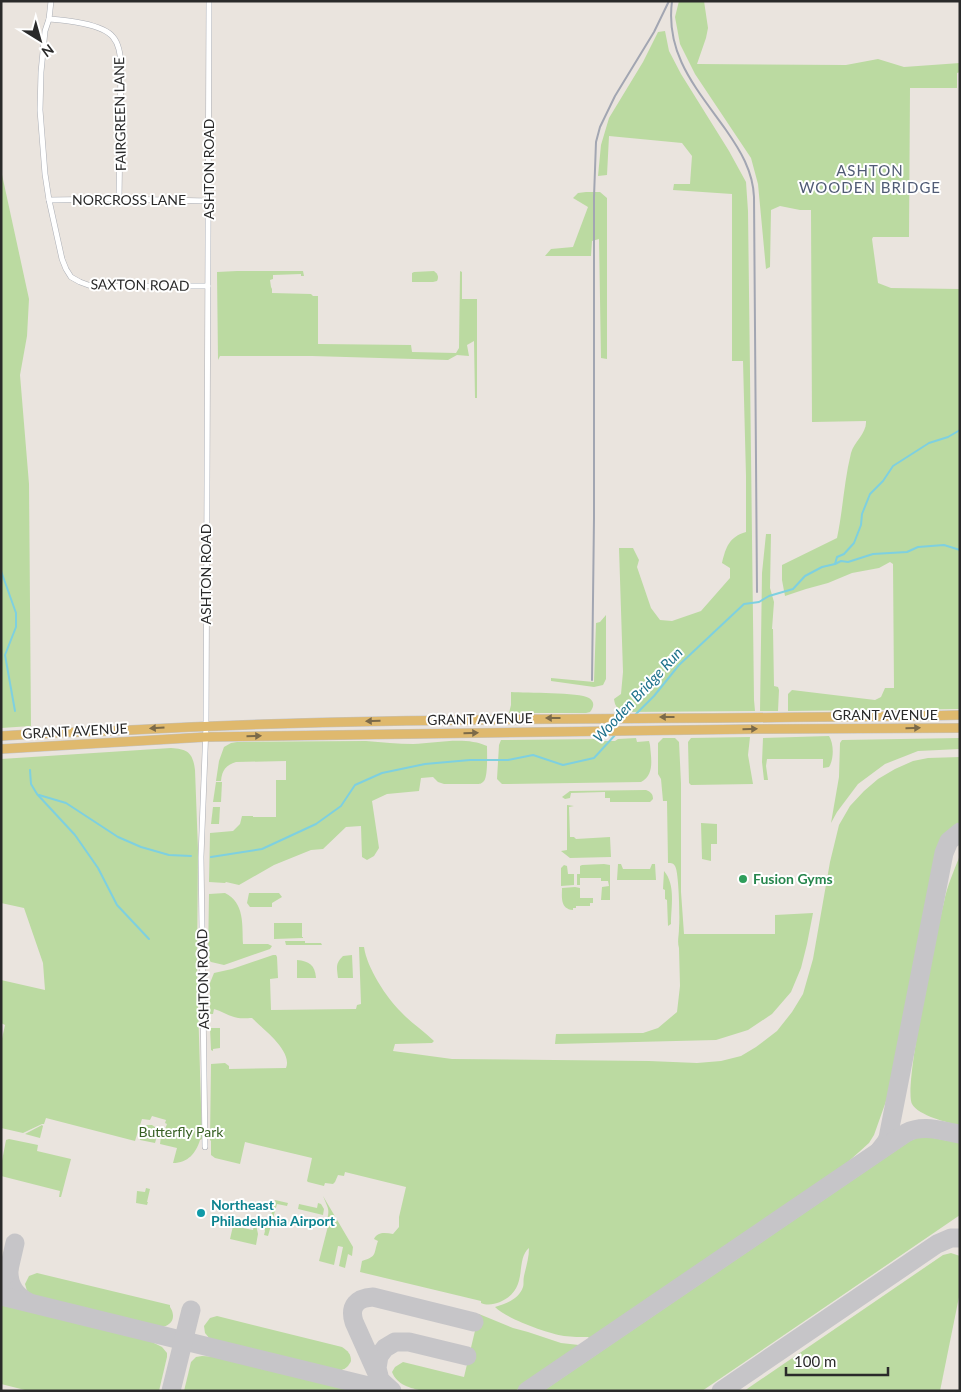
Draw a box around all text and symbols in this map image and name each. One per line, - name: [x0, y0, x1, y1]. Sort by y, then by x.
- north arrow: [15, 15, 65, 65]
- text: N: [39, 41, 58, 61]
- street label: FAIRGREEN LANE: [110, 57, 129, 171]
- street label: ASHTON ROAD: [200, 119, 217, 219]
- district label: ASHTON WOODEN BRIDGE: [799, 161, 941, 196]
- street label: NORCROSS LANE: [72, 191, 186, 208]
- street label: SAXTON ROAD: [90, 275, 190, 294]
- street label: ASHTON ROAD: [197, 524, 214, 624]
- water label: Wooden Bridge Run: [589, 643, 686, 746]
- street label: GRANT AVENUE: [832, 706, 938, 723]
- street label: GRANT AVENUE: [427, 709, 533, 728]
- one-way arrow: [545, 714, 561, 722]
- one-way arrow: [659, 714, 675, 722]
- one-way arrow: [365, 717, 381, 725]
- street label: GRANT AVENUE: [22, 719, 128, 742]
- one-way arrow: [905, 724, 921, 732]
- one-way arrow: [149, 725, 165, 733]
- one-way arrow: [743, 725, 759, 733]
- one-way arrow: [463, 729, 479, 737]
- one-way arrow: [247, 732, 263, 740]
- place label: Fusion Gyms: [753, 870, 833, 887]
- marker: Fusion Gyms: [737, 873, 749, 885]
- street label: ASHTON ROAD: [193, 928, 212, 1030]
- park label: Butterfly Park: [139, 1123, 224, 1140]
- place label: Northeast Philadelphia Airport: [211, 1196, 336, 1229]
- marker: Northeast Philadelphia Airport: [195, 1207, 207, 1219]
- scale bar: [786, 1344, 888, 1376]
- text: 100 m: [794, 1352, 836, 1370]

